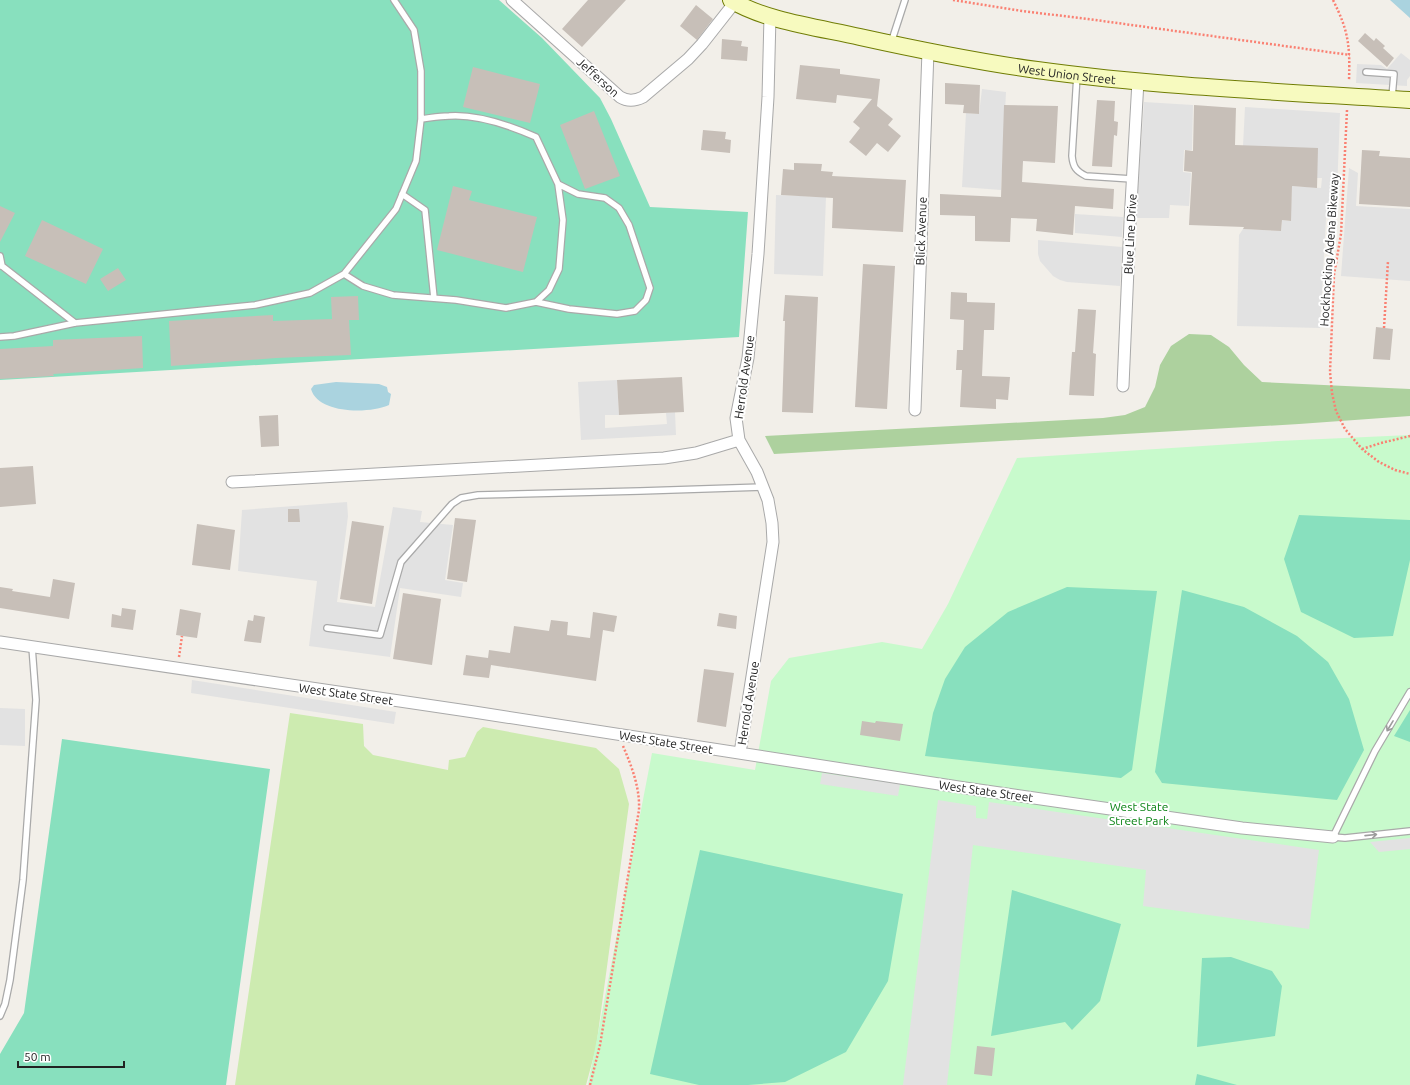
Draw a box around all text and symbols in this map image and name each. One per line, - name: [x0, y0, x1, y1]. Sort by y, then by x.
- street label: Jefferson: [574, 55, 622, 99]
- street label: West Union Street: [1017, 61, 1117, 86]
- street label: Hockhocking Adena Bikeway: [1317, 173, 1341, 327]
- street label: Blue Line Drive: [1121, 193, 1139, 275]
- street label: Blick Avenue: [913, 197, 929, 265]
- street label: Herrold Avenue: [732, 334, 756, 420]
- street label: Herrold Avenue: [735, 660, 761, 746]
- street label: West State Street: [298, 681, 394, 707]
- one-way arrow: [1386, 720, 1394, 731]
- street label: West State Street: [618, 728, 714, 756]
- street label: West State Street: [938, 778, 1034, 804]
- park label: West State Street Park: [1109, 800, 1169, 827]
- one-way arrow: [1364, 831, 1377, 839]
- scale bar: [18, 1043, 124, 1069]
- text: 50 m: [24, 1050, 51, 1063]

